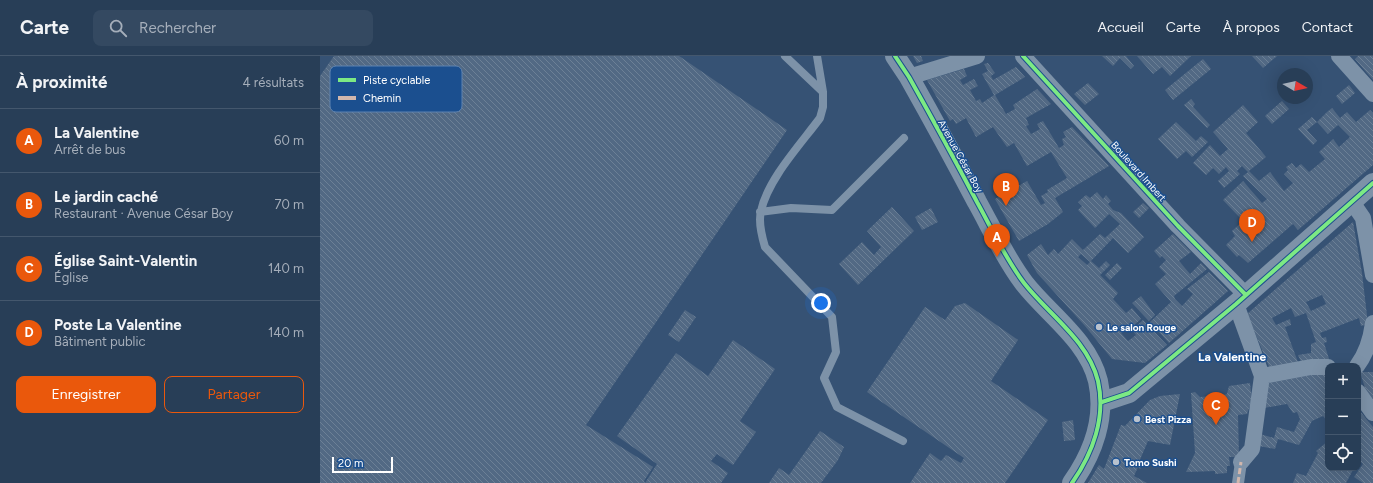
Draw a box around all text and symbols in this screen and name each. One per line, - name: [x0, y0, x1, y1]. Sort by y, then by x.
- search box: [93, 10, 373, 46]
- text: Carte: [20, 16, 69, 39]
- icon: search: [107, 17, 129, 39]
- text: Rechercher: [139, 19, 216, 37]
- text: Accueil: [1098, 19, 1144, 36]
- text: Carte: [1166, 19, 1201, 36]
- text: À propos: [1223, 19, 1280, 36]
- text: Contact: [1302, 19, 1353, 36]
- legend: [330, 66, 462, 112]
- north arrow: [1277, 68, 1313, 104]
- text: À proximité: [16, 72, 107, 92]
- text: Piste cyclable: [363, 74, 430, 87]
- text: 4 résultats: [243, 75, 304, 90]
- text: Chemin: [363, 92, 401, 105]
- street label: Avenue César Boy: [935, 117, 986, 196]
- text: La Valentine: [54, 124, 139, 142]
- text: A: [24, 133, 34, 148]
- text: 60 m: [274, 133, 304, 148]
- street label: Boulevard Imbert: [1108, 139, 1169, 204]
- text: Arrêt de bus: [54, 142, 126, 157]
- pin: B: [993, 173, 1019, 206]
- text: Le jardin caché: [54, 188, 158, 206]
- text: B: [25, 197, 33, 212]
- text: 70 m: [274, 197, 304, 212]
- text: Restaurant · Avenue César Boy: [54, 206, 233, 221]
- pin: D: [1239, 209, 1265, 242]
- pin: A: [984, 224, 1010, 257]
- text: Église Saint-Valentin: [54, 252, 197, 270]
- text: C: [24, 261, 34, 276]
- text: 140 m: [268, 261, 304, 276]
- text: Église: [54, 270, 88, 285]
- your location: [811, 293, 831, 313]
- text: Poste La Valentine: [54, 316, 182, 334]
- place label: Le salon Rouge: [1107, 321, 1177, 334]
- marker: Le salon Rouge: [1094, 322, 1104, 332]
- text: D: [24, 325, 34, 340]
- text: 140 m: [268, 325, 304, 340]
- text: Bâtiment public: [54, 334, 146, 349]
- district label: La Valentine: [1198, 350, 1266, 364]
- map controls: [1325, 363, 1361, 471]
- button: +: [1325, 363, 1361, 399]
- button: Enregistrer: [16, 376, 156, 413]
- button: Partager: [164, 376, 304, 413]
- pin: C: [1203, 392, 1229, 425]
- button: −: [1325, 399, 1361, 435]
- place label: Best Pizza: [1145, 413, 1191, 426]
- marker: Best Pizza: [1132, 414, 1142, 424]
- button: locate: [1325, 435, 1361, 471]
- scale bar: [332, 455, 393, 474]
- place label: Tomo Sushi: [1124, 456, 1177, 469]
- text: 20 m: [338, 457, 363, 470]
- marker: Tomo Sushi: [1111, 457, 1121, 467]

